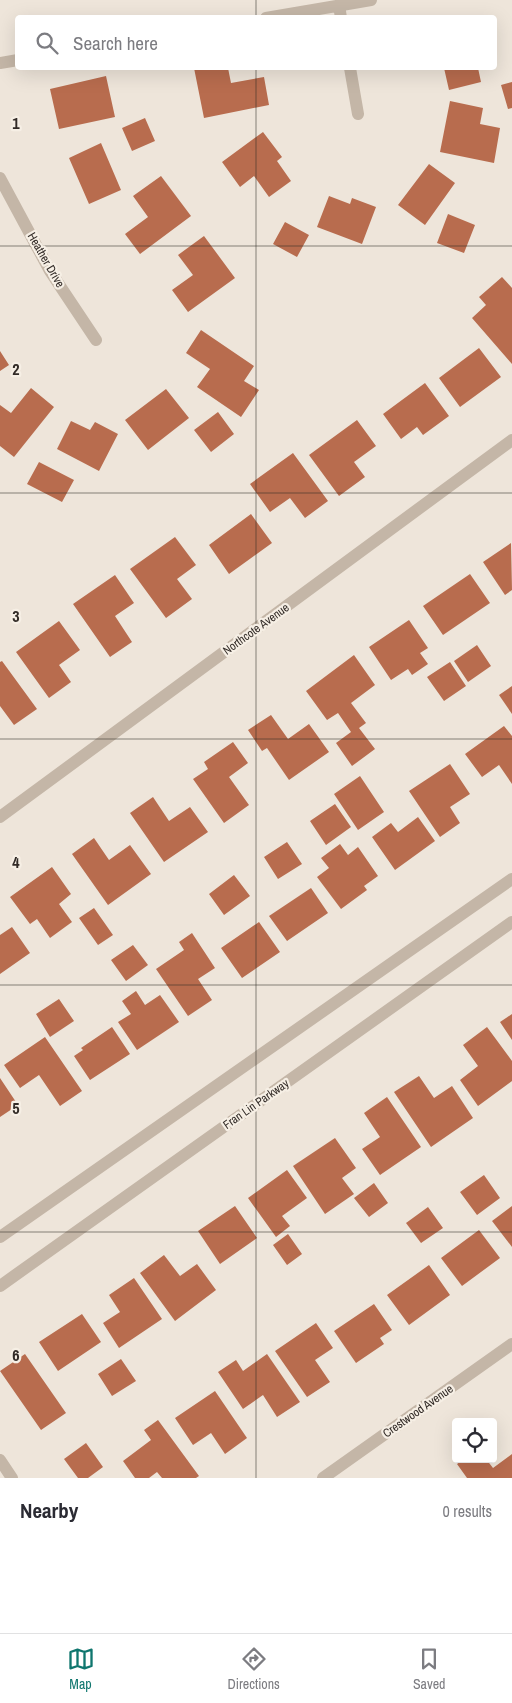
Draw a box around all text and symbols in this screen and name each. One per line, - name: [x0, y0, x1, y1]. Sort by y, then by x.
- search box: [15, 15, 497, 70]
- icon: search: [33, 29, 61, 57]
- text: Search here: [73, 30, 158, 56]
- text: 1: [12, 112, 20, 134]
- street label: Heather Drive: [24, 229, 68, 291]
- text: 2: [12, 358, 20, 380]
- street label: Northcote Avenue: [220, 600, 292, 658]
- text: 3: [12, 605, 20, 627]
- text: 4: [12, 851, 20, 873]
- street label: Fran Lin Parkway: [220, 1075, 292, 1133]
- text: 5: [12, 1097, 20, 1119]
- text: 6: [12, 1344, 20, 1366]
- street label: Crestwood Avenue: [380, 1381, 456, 1441]
- map controls: [452, 1418, 497, 1463]
- button: locate: [452, 1418, 497, 1463]
- text: Nearby: [20, 1496, 78, 1525]
- text: 0 results: [442, 1500, 492, 1522]
- tab: Map: [67, 1645, 95, 1693]
- tab: Directions: [228, 1645, 280, 1693]
- tab: Saved: [413, 1645, 445, 1693]

